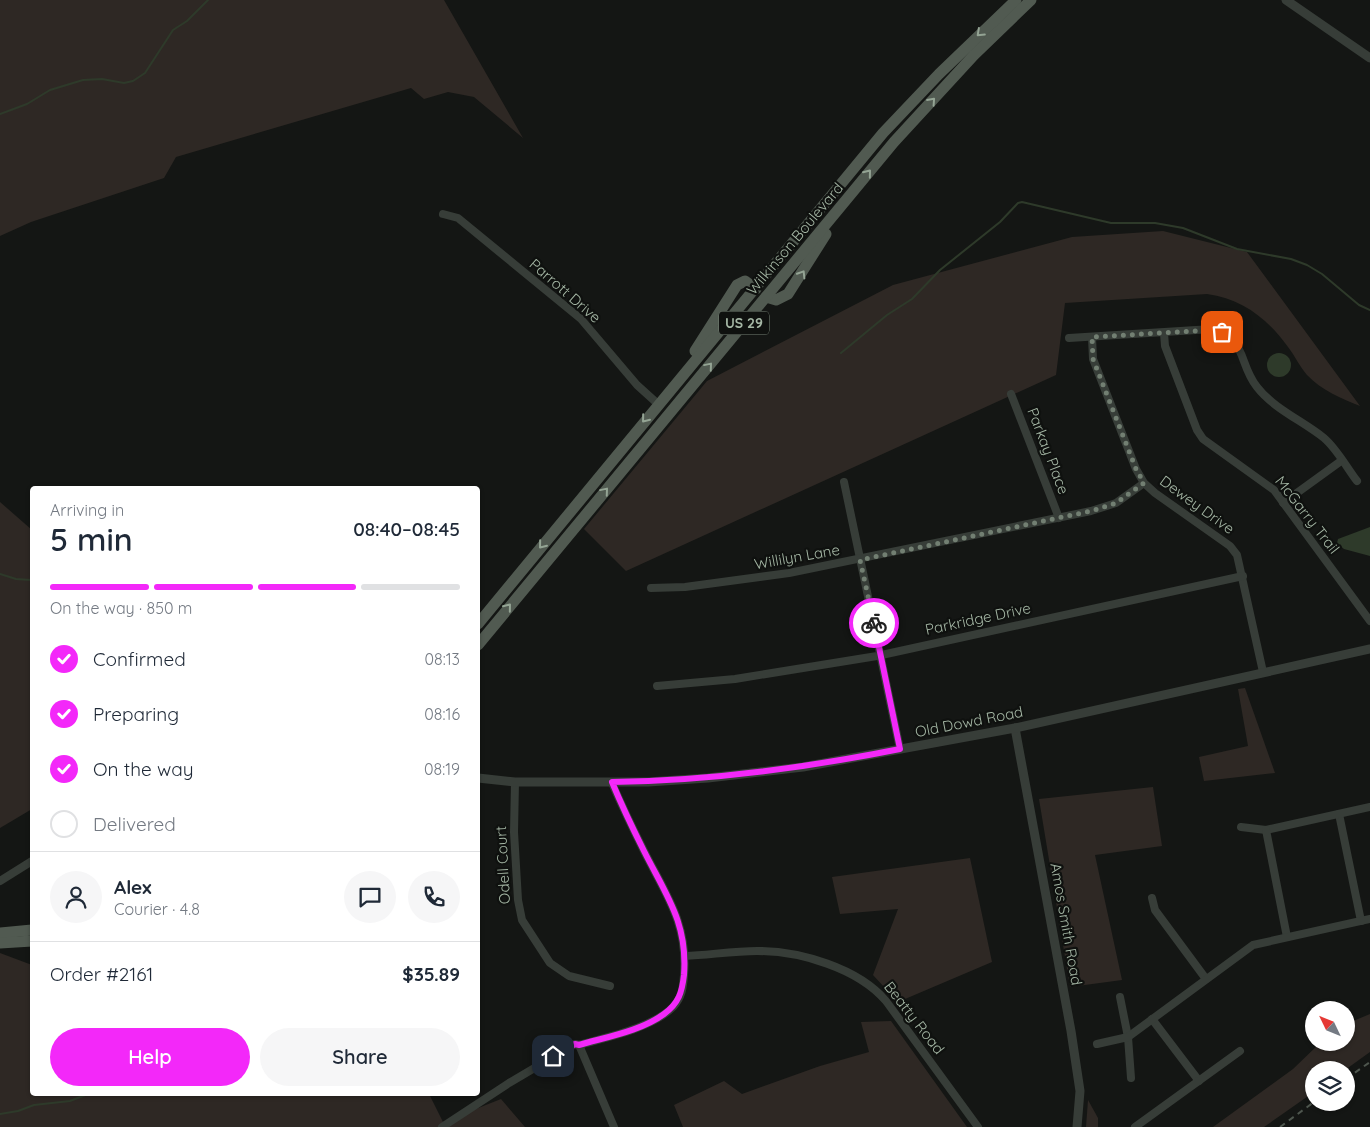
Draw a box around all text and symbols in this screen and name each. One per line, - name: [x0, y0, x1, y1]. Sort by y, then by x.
- one-way arrow: [977, 27, 986, 36]
- one-way arrow: [926, 97, 935, 106]
- one-way arrow: [863, 170, 872, 179]
- street label: Wilkinson Boulevard: [742, 179, 847, 299]
- street label: Parrott Drive: [526, 254, 605, 327]
- one-way arrow: [795, 270, 805, 279]
- pin: [1201, 311, 1243, 353]
- road number: US 29: [719, 312, 769, 334]
- icon: bag: [1208, 318, 1236, 346]
- one-way arrow: [703, 363, 711, 372]
- street label: Parkay Place: [1023, 405, 1074, 497]
- one-way arrow: [643, 413, 651, 422]
- street label: Dewey Drive: [1156, 471, 1238, 538]
- street label: McGarry Trail: [1271, 472, 1344, 557]
- one-way arrow: [599, 487, 608, 496]
- text: Arriving in: [50, 500, 124, 520]
- text: 08:40–08:45: [353, 517, 460, 541]
- text: 5 min: [50, 519, 133, 559]
- one-way arrow: [540, 539, 548, 548]
- street label: Willilyn Lane: [753, 540, 841, 573]
- text: On the way · 850 m: [50, 598, 192, 618]
- courier: [849, 598, 899, 648]
- street label: Parkridge Drive: [923, 598, 1032, 639]
- one-way arrow: [503, 604, 511, 613]
- icon: bike: [860, 609, 888, 637]
- icon: check: [50, 645, 78, 673]
- text: Confirmed: [93, 647, 186, 671]
- text: 08:13: [425, 649, 460, 669]
- icon: check: [50, 700, 78, 728]
- text: Preparing: [93, 702, 179, 726]
- street label: Old Dowd Road: [913, 702, 1025, 741]
- text: 08:16: [424, 704, 460, 724]
- icon: check: [50, 755, 78, 783]
- text: On the way: [93, 757, 194, 781]
- text: 08:19: [424, 759, 460, 779]
- text: Delivered: [93, 812, 176, 836]
- street label: Odell Court: [491, 825, 514, 905]
- street label: Amos Smith Road: [1046, 861, 1087, 987]
- button: person: [50, 871, 102, 923]
- button: chat: [344, 871, 396, 923]
- button: phone: [408, 871, 460, 923]
- text: Alex: [114, 875, 152, 899]
- text: Courier · 4.8: [114, 899, 200, 919]
- text: Order #2161: [50, 962, 153, 986]
- text: $35.89: [402, 962, 460, 986]
- street label: Beatty Road: [880, 977, 949, 1058]
- north arrow: [1305, 1001, 1355, 1051]
- map controls: [1305, 1001, 1355, 1111]
- button: Help: [50, 1028, 250, 1086]
- button: Share: [260, 1028, 460, 1086]
- pin: [532, 1035, 574, 1077]
- icon: home: [539, 1042, 567, 1070]
- button: layers: [1305, 1061, 1355, 1111]

